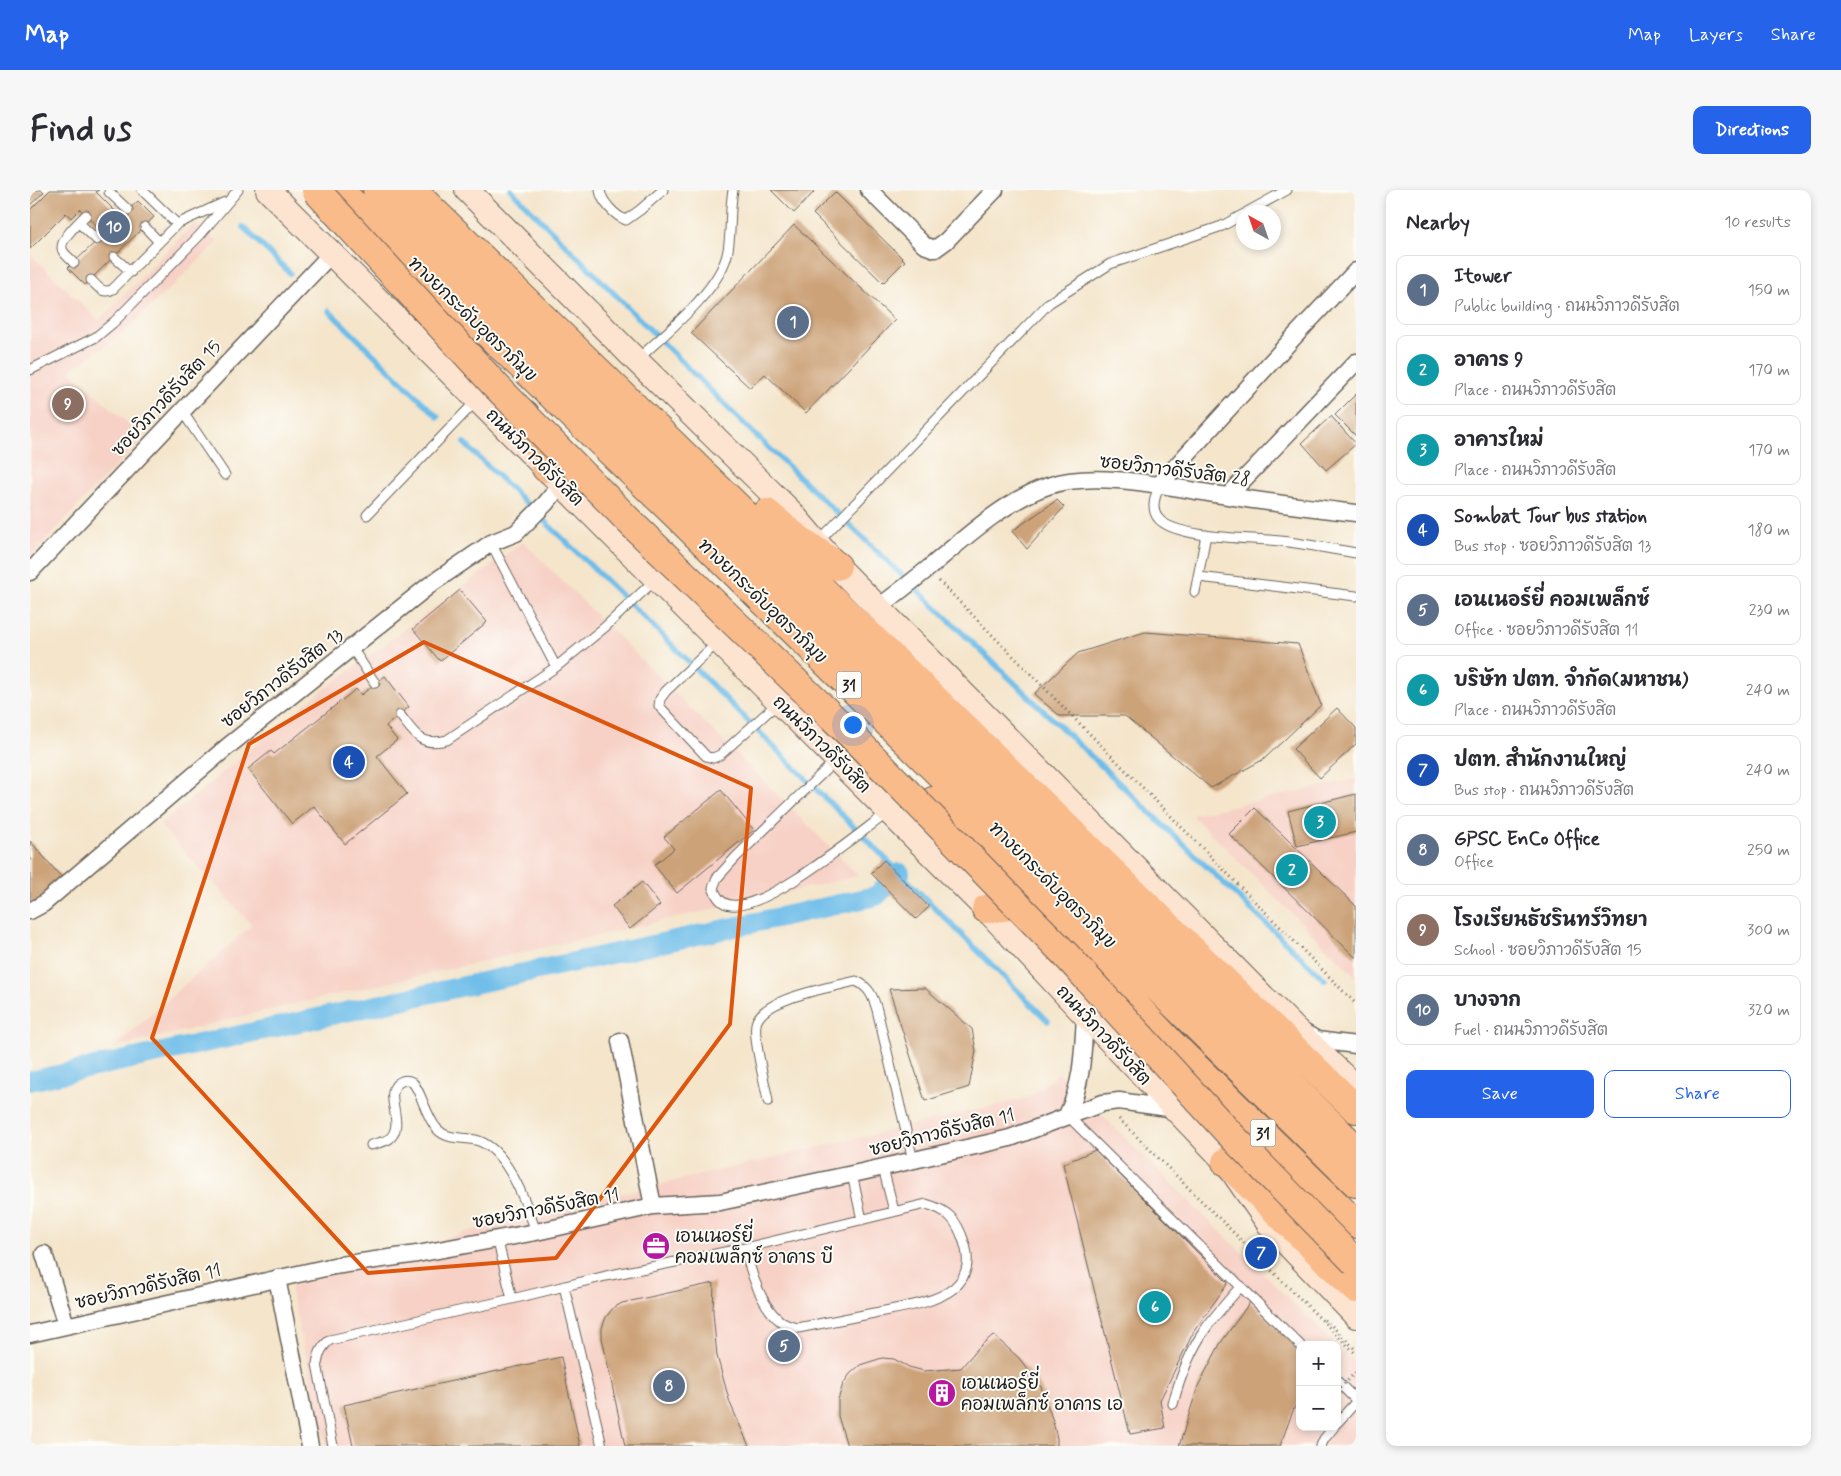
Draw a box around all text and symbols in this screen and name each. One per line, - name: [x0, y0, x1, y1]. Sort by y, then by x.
- text: Map: [25, 20, 69, 51]
- text: Map: [1628, 23, 1661, 47]
- text: Layers: [1689, 23, 1743, 47]
- text: Share: [1771, 23, 1816, 47]
- button: Directions: [1693, 106, 1811, 154]
- text: Find us: [30, 107, 132, 153]
- north arrow: [1236, 205, 1281, 250]
- pin: 10: [98, 208, 130, 246]
- text: Nearby: [1406, 209, 1470, 237]
- text: 10 results: [1724, 212, 1791, 233]
- street label: ทางยกระดับอุตราภิมุข: [402, 252, 542, 388]
- text: Itower: [1454, 264, 1512, 289]
- text: 1: [1419, 280, 1427, 301]
- text: 150 m: [1748, 280, 1790, 301]
- text: Public building · ถนนวิภาวดีรังสิต: [1454, 296, 1680, 317]
- pin: 1: [777, 303, 809, 341]
- street label: ซอยวิภาวดีรังสิต 15: [106, 335, 227, 462]
- text: อาคาร 9: [1454, 348, 1523, 373]
- text: 2: [1419, 360, 1427, 381]
- text: 170 m: [1748, 360, 1790, 381]
- text: Place · ถนนวิภาวดีรังสิต: [1454, 380, 1616, 401]
- pin: 9: [52, 385, 84, 423]
- street label: ถนนวิภาวดีรังสิต: [480, 403, 589, 512]
- text: อาคารใหม่: [1454, 428, 1543, 453]
- text: 3: [1419, 440, 1427, 461]
- text: 170 m: [1748, 440, 1790, 461]
- street label: ซอยวิภาวดีรังสิต 28: [1098, 449, 1252, 492]
- text: Place · ถนนวิภาวดีรังสิต: [1454, 460, 1616, 481]
- text: Sombat Tour bus station: [1454, 504, 1647, 529]
- text: 4: [1418, 520, 1428, 541]
- text: 180 m: [1747, 520, 1790, 541]
- street label: ทางยกระดับอุตราภิมุข: [692, 534, 832, 670]
- text: Bus stop · ซอยวิภาวดีรังสิต 13: [1454, 536, 1651, 557]
- text: เอนเนอร์ยี่ คอมเพล็กซ์: [1454, 588, 1650, 613]
- text: 5: [1418, 600, 1428, 621]
- text: 230 m: [1749, 600, 1790, 621]
- text: Office · ซอยวิภาวดีรังสิต 11: [1454, 620, 1639, 641]
- street label: ซอยวิภาวดีรังสิต 13: [216, 623, 349, 734]
- text: บริษัท ปตท. จำกัด(มหาชน): [1454, 668, 1688, 693]
- road number: 31: [836, 672, 862, 698]
- text: 6: [1419, 680, 1427, 701]
- text: 240 m: [1746, 680, 1790, 701]
- street label: ถนนวิภาวดีรังสิต: [767, 690, 876, 799]
- text: Place · ถนนวิภาวดีรังสิต: [1454, 700, 1616, 721]
- your location: [840, 712, 866, 738]
- pin: 4: [333, 743, 365, 781]
- text: ปตท. สำนักงานใหญ่: [1454, 748, 1626, 773]
- text: 7: [1418, 760, 1428, 781]
- text: 240 m: [1746, 760, 1790, 781]
- text: Bus stop · ถนนวิภาวดีรังสิต: [1454, 780, 1634, 801]
- pin: 3: [1304, 803, 1336, 841]
- street label: ทางยกระดับอุตราภิมุข: [983, 817, 1121, 955]
- text: GPSC EnCo Office: [1454, 827, 1600, 852]
- text: 8: [1418, 840, 1428, 861]
- text: 250 m: [1747, 840, 1790, 861]
- pin: 2: [1276, 851, 1308, 889]
- text: Office: [1454, 852, 1494, 873]
- text: โรงเรียนธัชรินทร์วิทยา: [1454, 908, 1647, 933]
- text: 9: [1419, 920, 1427, 941]
- text: 300 m: [1747, 920, 1790, 941]
- text: School · ซอยวิภาวดีรังสิต 15: [1454, 940, 1642, 961]
- street label: ถนนวิภาวดีรังสิต: [1050, 980, 1157, 1091]
- text: บางจาก: [1454, 988, 1521, 1013]
- text: 10: [1415, 1000, 1431, 1021]
- text: 320 m: [1748, 1000, 1790, 1021]
- text: Fuel · ถนนวิภาวดีรังสิต: [1454, 1020, 1608, 1041]
- button: Save: [1406, 1070, 1594, 1118]
- button: Share: [1604, 1070, 1791, 1118]
- street label: ซอยวิภาวดีรังสิต 11: [867, 1102, 1017, 1163]
- road number: 31: [1250, 1120, 1276, 1146]
- street label: ซอยวิภาวดีรังสิต 11: [471, 1182, 622, 1235]
- place label: เอนเนอร์ยี่ คอมเพล็กซ์ อาคาร บี: [675, 1218, 833, 1270]
- office icon: เอนเนอร์ยี่ คอมเพล็กซ์ อาคาร บี: [641, 1231, 671, 1261]
- pin: 7: [1245, 1234, 1277, 1272]
- street label: ซอยวิภาวดีรังสิต 11: [73, 1258, 223, 1315]
- pin: 6: [1139, 1288, 1171, 1326]
- pin: 5: [768, 1327, 800, 1365]
- map controls: [1296, 1341, 1341, 1431]
- button: +: [1296, 1341, 1341, 1386]
- place label: เอนเนอร์ยี่ คอมเพล็กซ์ อาคาร เอ: [961, 1365, 1123, 1417]
- pin: 8: [653, 1367, 685, 1405]
- building icon: เอนเนอร์ยี่ คอมเพล็กซ์ อาคาร เอ: [927, 1378, 957, 1408]
- button: −: [1296, 1386, 1341, 1431]

